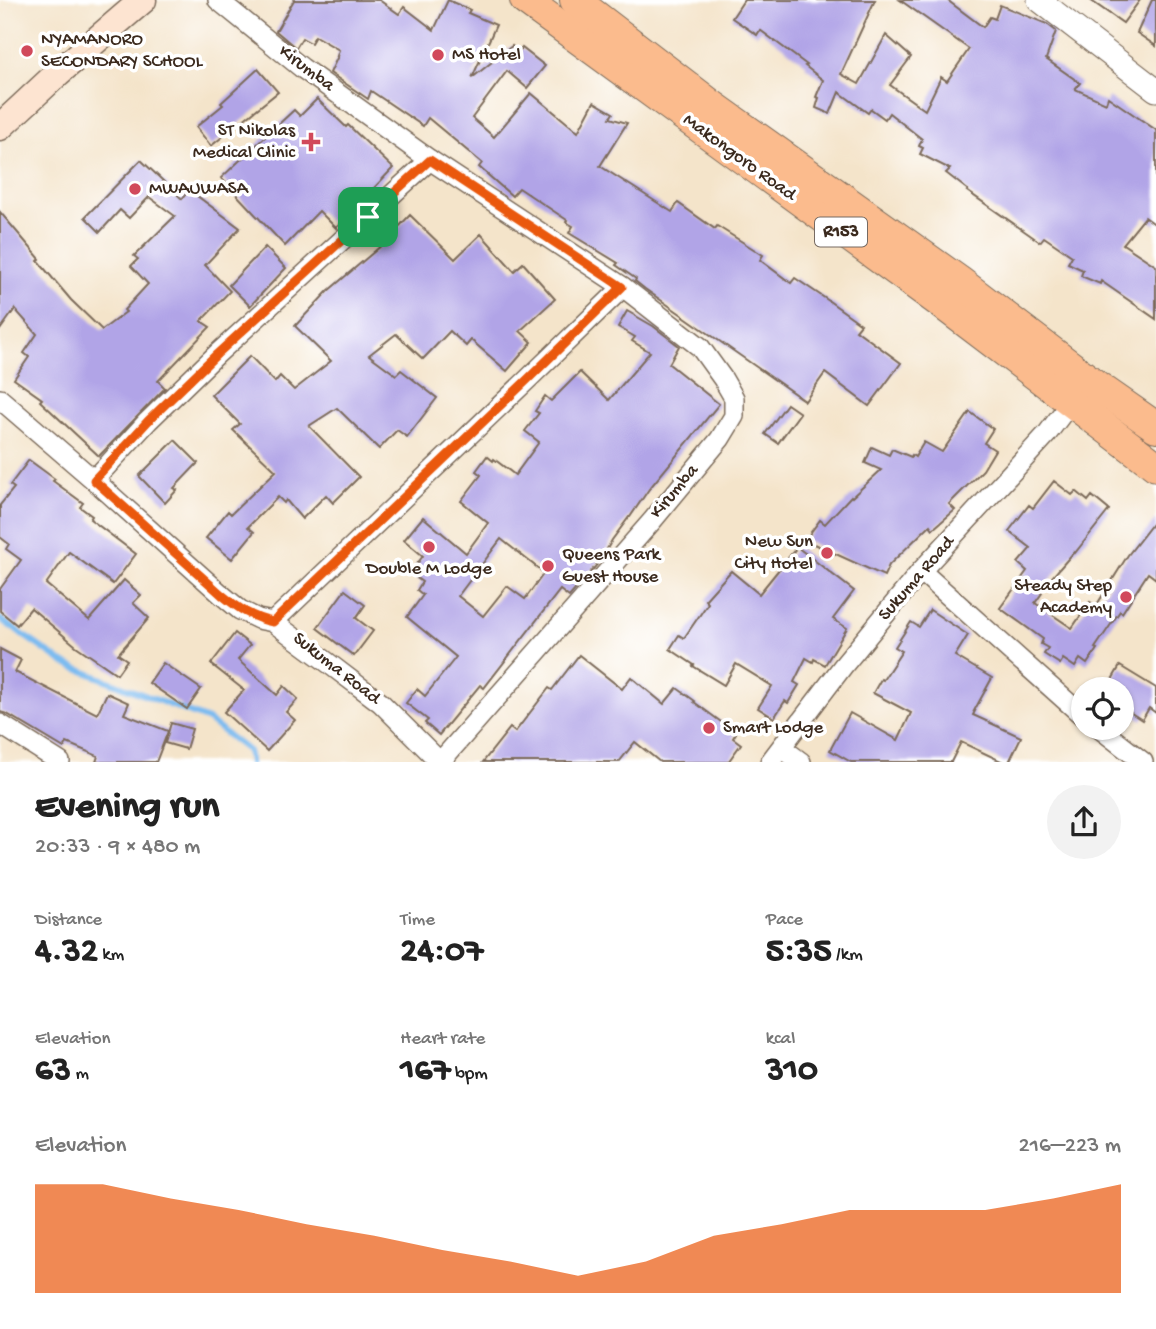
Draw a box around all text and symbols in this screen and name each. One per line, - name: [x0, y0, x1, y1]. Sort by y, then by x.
- place label: NYAMANORO SECONDARY SCHOOL: [41, 29, 203, 74]
- street label: Kirumba: [273, 40, 340, 98]
- marker: NYAMANORO SECONDARY SCHOOL: [19, 43, 35, 59]
- place label: MS Hotel: [452, 44, 521, 67]
- marker: MS Hotel: [430, 47, 446, 63]
- street label: Makongoro Road: [678, 109, 802, 208]
- place label: ST Nikolas Medical Clinic: [193, 120, 296, 165]
- marker: ST Nikolas Medical Clinic: [301, 132, 321, 152]
- place label: MWAUWASA: [149, 178, 250, 201]
- marker: MWAUWASA: [127, 181, 143, 197]
- pin: [338, 187, 398, 247]
- icon: arrive: [349, 198, 387, 236]
- road number: R153: [815, 218, 867, 246]
- street label: Kirumba: [646, 459, 705, 524]
- street label: Sukuma Road: [874, 530, 961, 626]
- place label: New Sun City Hotel: [735, 531, 813, 576]
- marker: Double M Lodge: [421, 539, 437, 555]
- place label: Queens Park Guest House: [562, 544, 662, 589]
- marker: New Sun City Hotel: [819, 545, 835, 561]
- place label: Double M Lodge: [364, 558, 492, 581]
- marker: Queens Park Guest House: [540, 558, 556, 574]
- place label: Steady Step Academy: [1014, 575, 1113, 620]
- marker: Steady Step Academy: [1118, 589, 1134, 605]
- street label: Sukuma Road: [287, 628, 386, 712]
- map controls: [1071, 677, 1134, 740]
- button: locate: [1071, 677, 1134, 740]
- place label: Smart Lodge: [723, 717, 824, 740]
- marker: Smart Lodge: [701, 720, 717, 736]
- button: share: [1047, 785, 1121, 859]
- text: Evening run: [35, 786, 219, 830]
- text: 20:33 · 9 × 480 m: [35, 834, 200, 861]
- text: Distance: [35, 909, 102, 932]
- text: Time: [400, 909, 435, 932]
- text: Pace: [766, 909, 803, 932]
- text: 4.32: [35, 932, 98, 973]
- text: 24:07: [400, 932, 483, 973]
- text: 5:35: [766, 932, 832, 973]
- text: km: [98, 944, 124, 967]
- text: /km: [832, 944, 863, 967]
- text: Elevation: [35, 1028, 111, 1051]
- text: Heart rate: [400, 1028, 485, 1051]
- text: kcal: [766, 1028, 795, 1051]
- text: 63: [35, 1051, 71, 1092]
- text: 167: [400, 1051, 450, 1092]
- text: 310: [766, 1051, 818, 1092]
- text: m: [71, 1063, 89, 1086]
- text: bpm: [450, 1063, 488, 1086]
- text: Elevation: [35, 1133, 126, 1160]
- text: 216–223 m: [1018, 1133, 1121, 1160]

